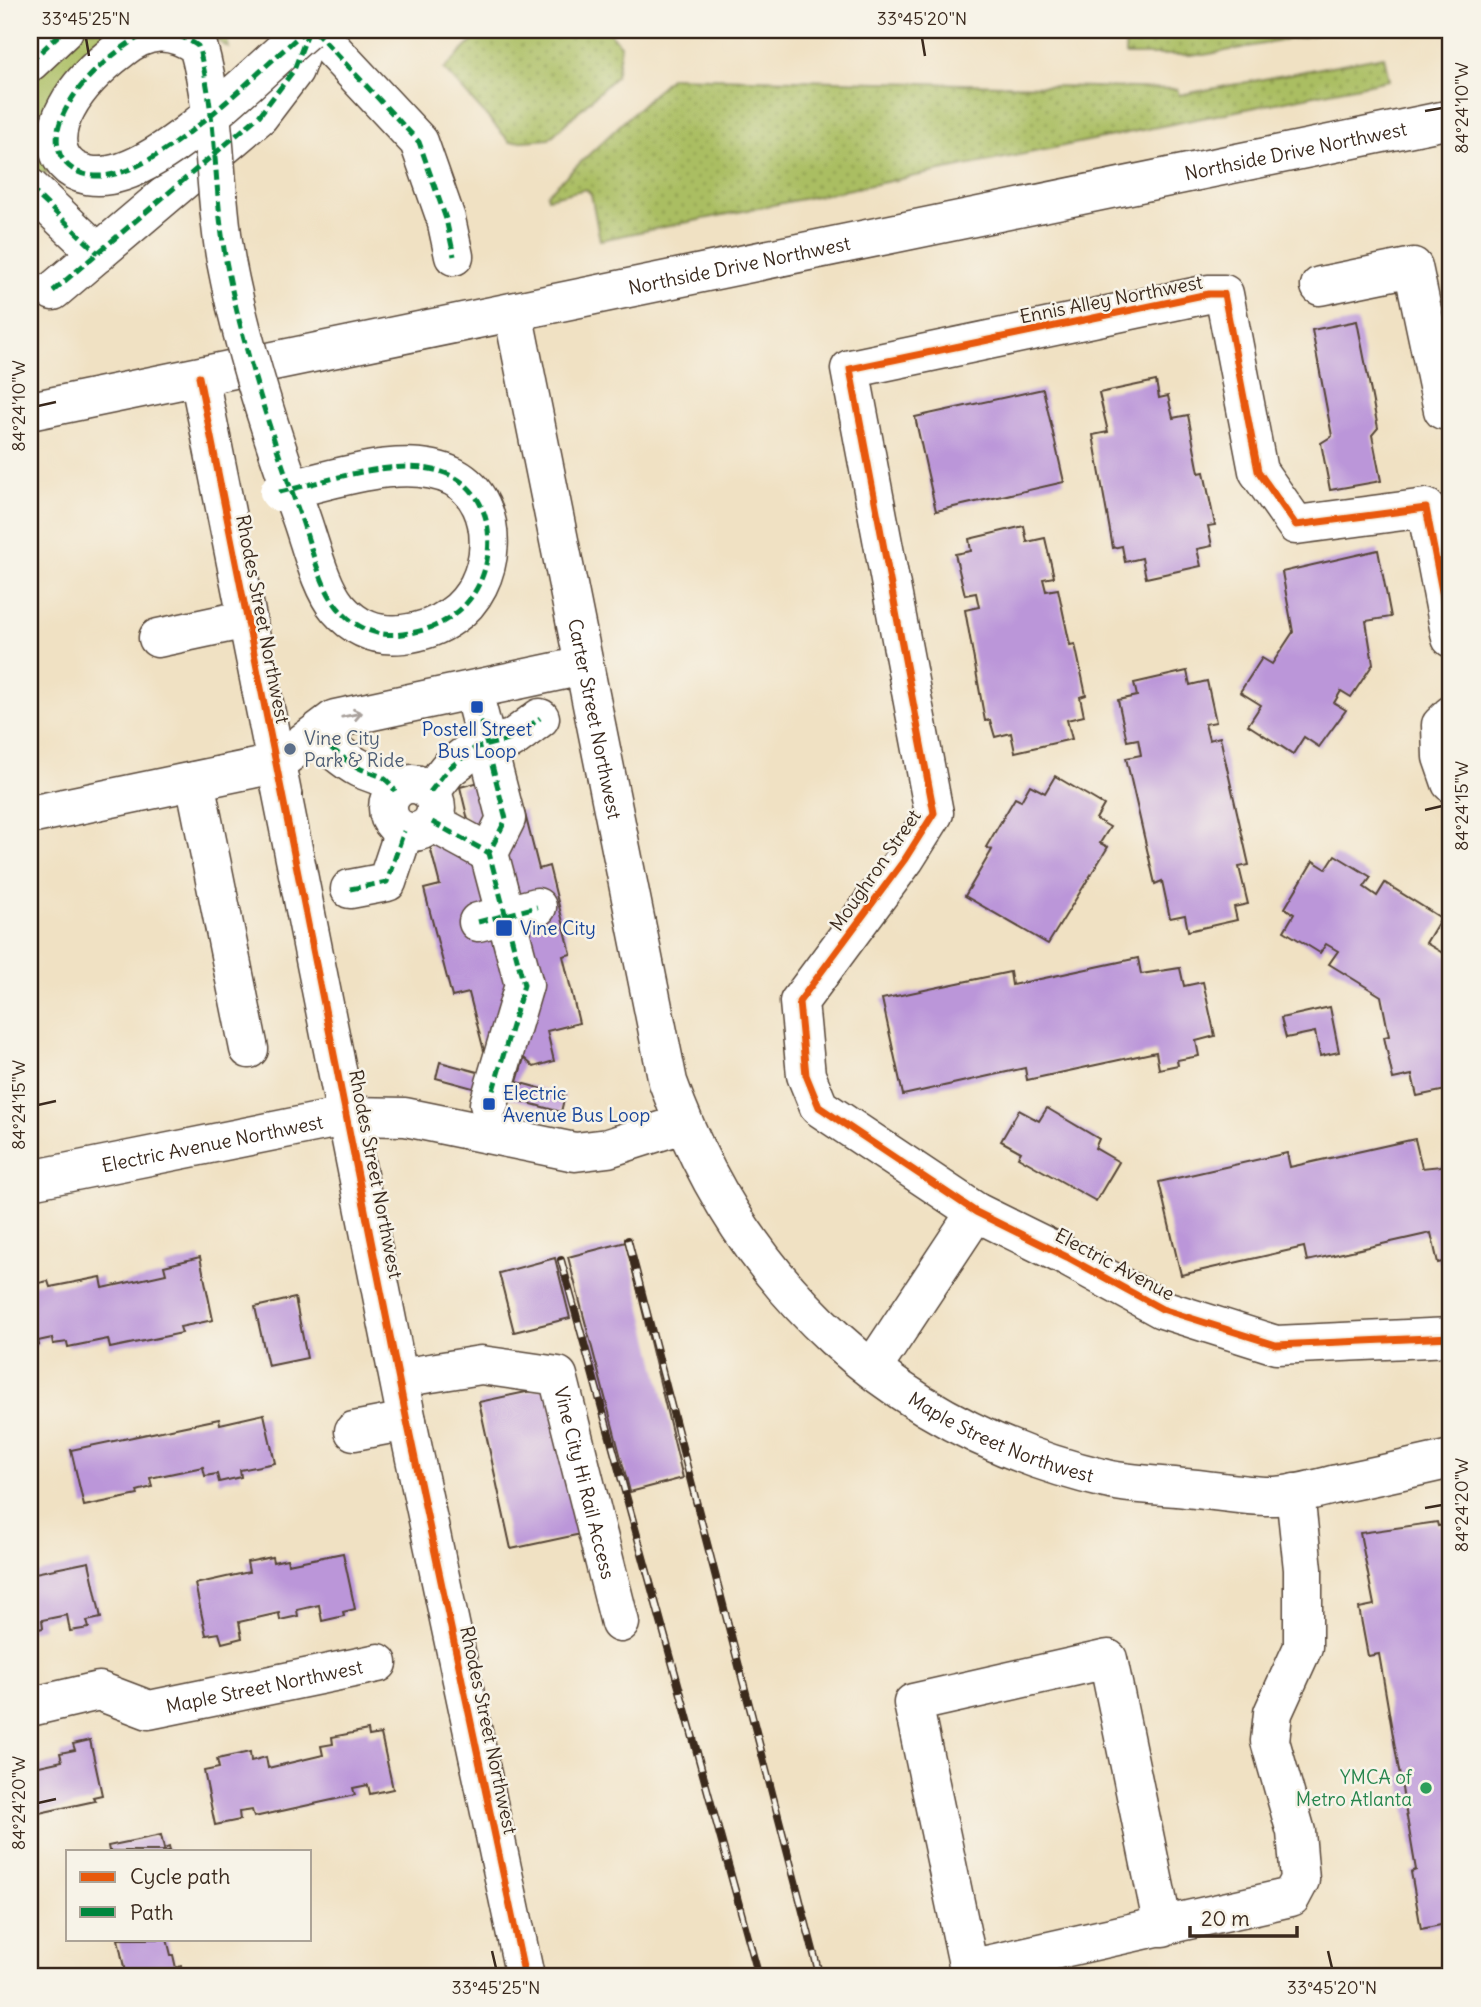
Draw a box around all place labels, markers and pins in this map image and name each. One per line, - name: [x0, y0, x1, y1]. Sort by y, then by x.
- marker: Postell Street Bus Loop: [469, 699, 485, 715]
- place label: Postell Street Bus Loop: [422, 717, 532, 763]
- place label: Vine City Park & Ride: [304, 726, 405, 772]
- marker: Vine City Park & Ride: [282, 741, 298, 757]
- place label: Vine City: [520, 916, 596, 940]
- marker: Vine City: [494, 918, 514, 938]
- place label: Electric Avenue Bus Loop: [503, 1081, 650, 1127]
- marker: Electric Avenue Bus Loop: [481, 1096, 497, 1112]
- place label: YMCA of Metro Atlanta: [1296, 1765, 1413, 1811]
- marker: YMCA of Metro Atlanta: [1418, 1780, 1434, 1796]

